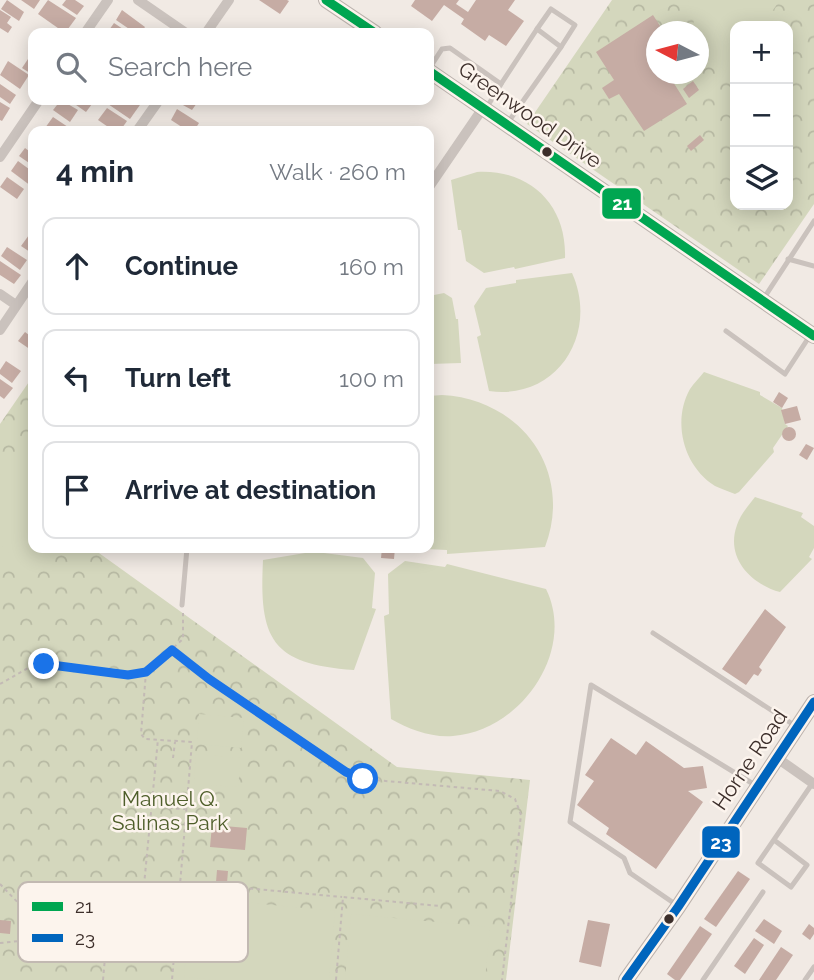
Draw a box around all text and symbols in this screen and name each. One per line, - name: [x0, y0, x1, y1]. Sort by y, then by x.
- north arrow: [646, 21, 709, 84]
- map controls: [730, 21, 793, 210]
- button: +: [730, 21, 793, 84]
- search box: [28, 28, 434, 105]
- icon: search: [52, 48, 90, 86]
- text: Search here: [108, 52, 252, 82]
- street label: Greenwood Drive: [454, 56, 607, 173]
- button: −: [730, 84, 793, 147]
- unlabelled marker: [540, 145, 554, 159]
- button: layers: [730, 147, 793, 210]
- text: 4 min: [56, 154, 134, 189]
- text: Walk · 260 m: [269, 158, 406, 185]
- line badge: 21: [601, 187, 642, 220]
- text: 21: [612, 192, 632, 214]
- icon: ahead: [58, 247, 96, 285]
- text: Continue: [125, 251, 238, 281]
- text: 160 m: [339, 253, 404, 280]
- icon: left: [58, 359, 96, 397]
- text: Turn left: [125, 363, 231, 393]
- text: 100 m: [339, 365, 404, 392]
- icon: arrive: [58, 471, 96, 509]
- text: Arrive at destination: [125, 475, 376, 505]
- route end: [28, 648, 59, 679]
- street label: Horne Road: [707, 705, 792, 815]
- route start: [347, 763, 378, 794]
- park label: Manuel Q. Salinas Park: [112, 786, 228, 835]
- line badge: 23: [701, 825, 741, 859]
- text: 23: [710, 831, 732, 853]
- legend: [18, 882, 248, 962]
- text: 21: [75, 895, 93, 917]
- unlabelled marker: [662, 912, 676, 926]
- text: 23: [75, 927, 95, 949]

